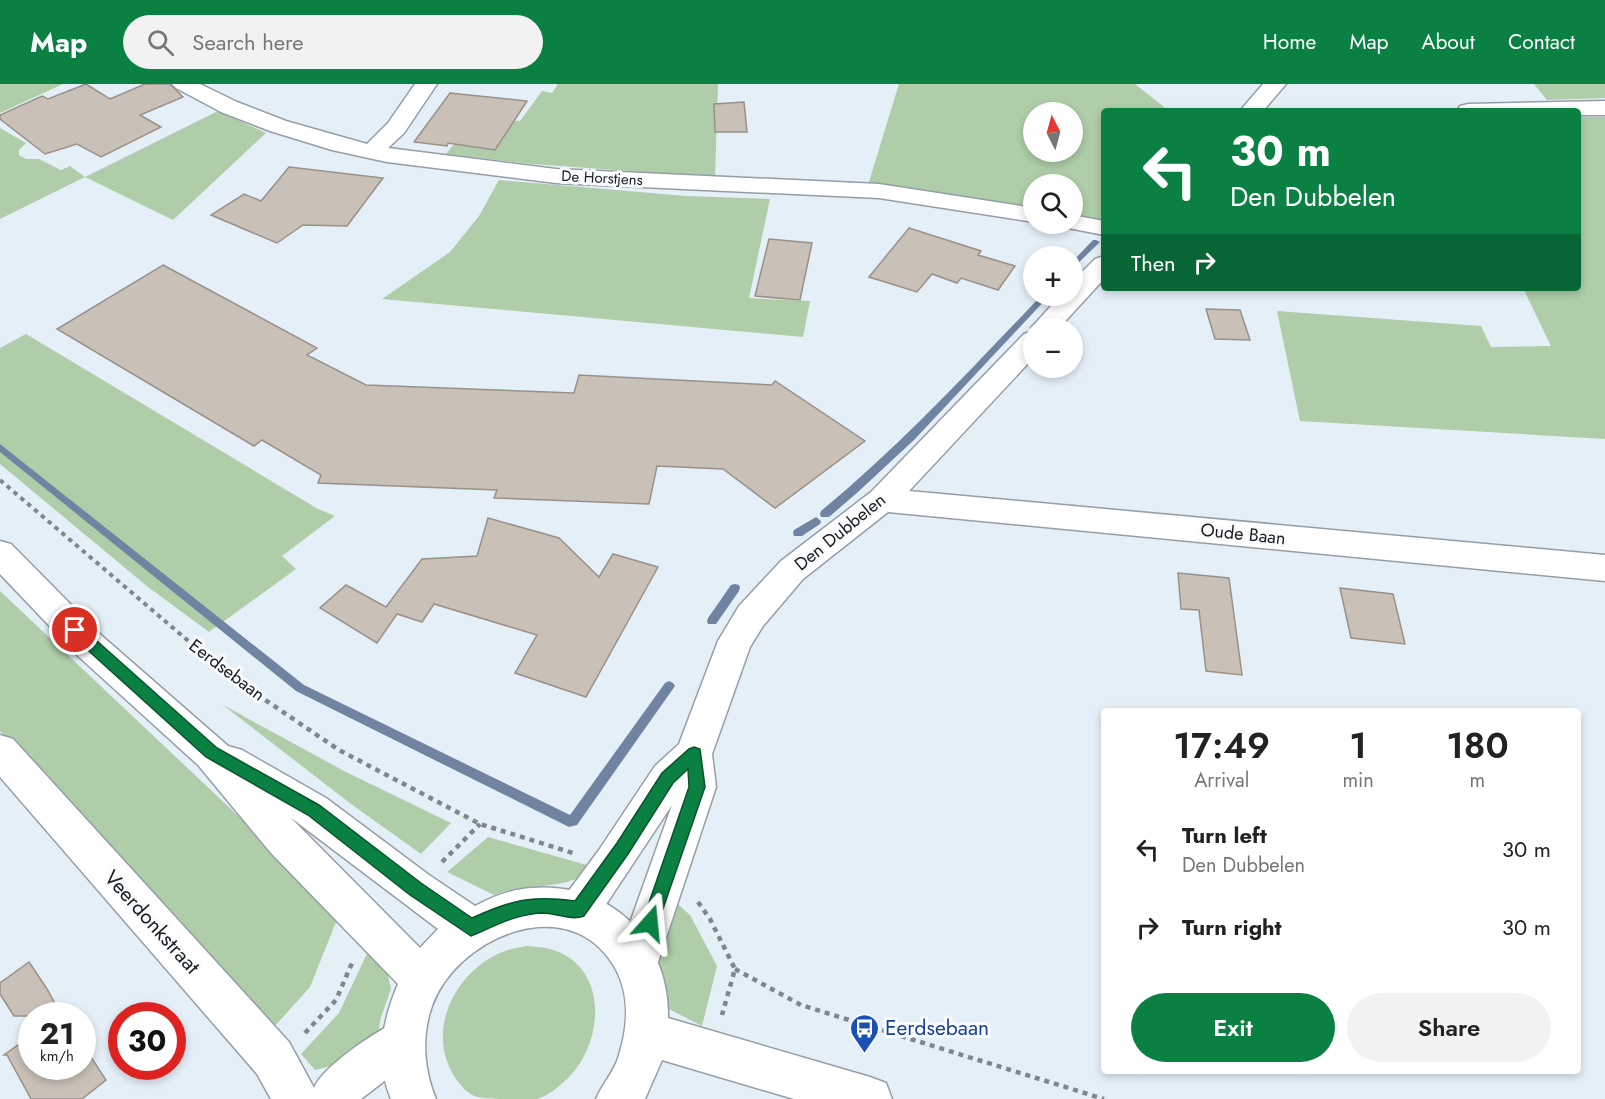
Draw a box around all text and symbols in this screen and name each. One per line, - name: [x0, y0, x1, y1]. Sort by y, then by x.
- search box: [123, 15, 543, 69]
- text: Map: [30, 22, 87, 63]
- icon: search: [144, 26, 177, 59]
- text: Search here: [192, 26, 304, 58]
- text: Home: [1263, 27, 1316, 57]
- text: Map: [1349, 27, 1389, 57]
- text: About: [1422, 27, 1475, 57]
- text: Contact: [1508, 27, 1575, 57]
- north arrow: [1023, 102, 1083, 162]
- map controls: [1023, 102, 1083, 378]
- text: 30 m: [1230, 121, 1331, 182]
- icon: left: [1131, 132, 1209, 210]
- street label: De Horstjens: [561, 165, 643, 191]
- button: search: [1023, 174, 1083, 234]
- text: Den Dubbelen: [1230, 177, 1396, 216]
- button: +: [1023, 246, 1083, 306]
- icon: right: [1188, 246, 1221, 279]
- text: Then: [1131, 247, 1176, 279]
- button: −: [1023, 318, 1083, 378]
- street label: Den Dubbelen: [789, 487, 891, 577]
- street label: Oude Baan: [1199, 517, 1287, 551]
- pin: [49, 604, 100, 655]
- icon: arrive: [58, 613, 91, 646]
- street label: Eerdsebaan: [184, 633, 270, 707]
- text: 17:49: [1173, 719, 1270, 771]
- text: 1: [1349, 719, 1367, 771]
- text: 180: [1446, 719, 1509, 771]
- text: Arrival: [1194, 766, 1249, 795]
- text: min: [1342, 766, 1374, 795]
- text: m: [1470, 766, 1485, 795]
- text: Turn left: [1182, 819, 1267, 851]
- icon: left: [1131, 833, 1164, 866]
- text: 30 m: [1502, 833, 1551, 865]
- text: Den Dubbelen: [1182, 851, 1305, 880]
- street label: Veerdonkstraat: [97, 863, 207, 981]
- position arrow: [618, 891, 682, 955]
- icon: right: [1131, 911, 1164, 944]
- text: Turn right: [1182, 911, 1282, 943]
- text: 30 m: [1502, 911, 1551, 943]
- button: Exit: [1131, 993, 1335, 1062]
- button: Share: [1347, 993, 1551, 1062]
- speed limit sign: 30: [108, 1002, 186, 1080]
- text: 21: [40, 1012, 74, 1055]
- bus stop icon: Eerdsebaan: [848, 1012, 880, 1054]
- place label: Eerdsebaan: [885, 1013, 989, 1043]
- text: km/h: [40, 1045, 74, 1067]

